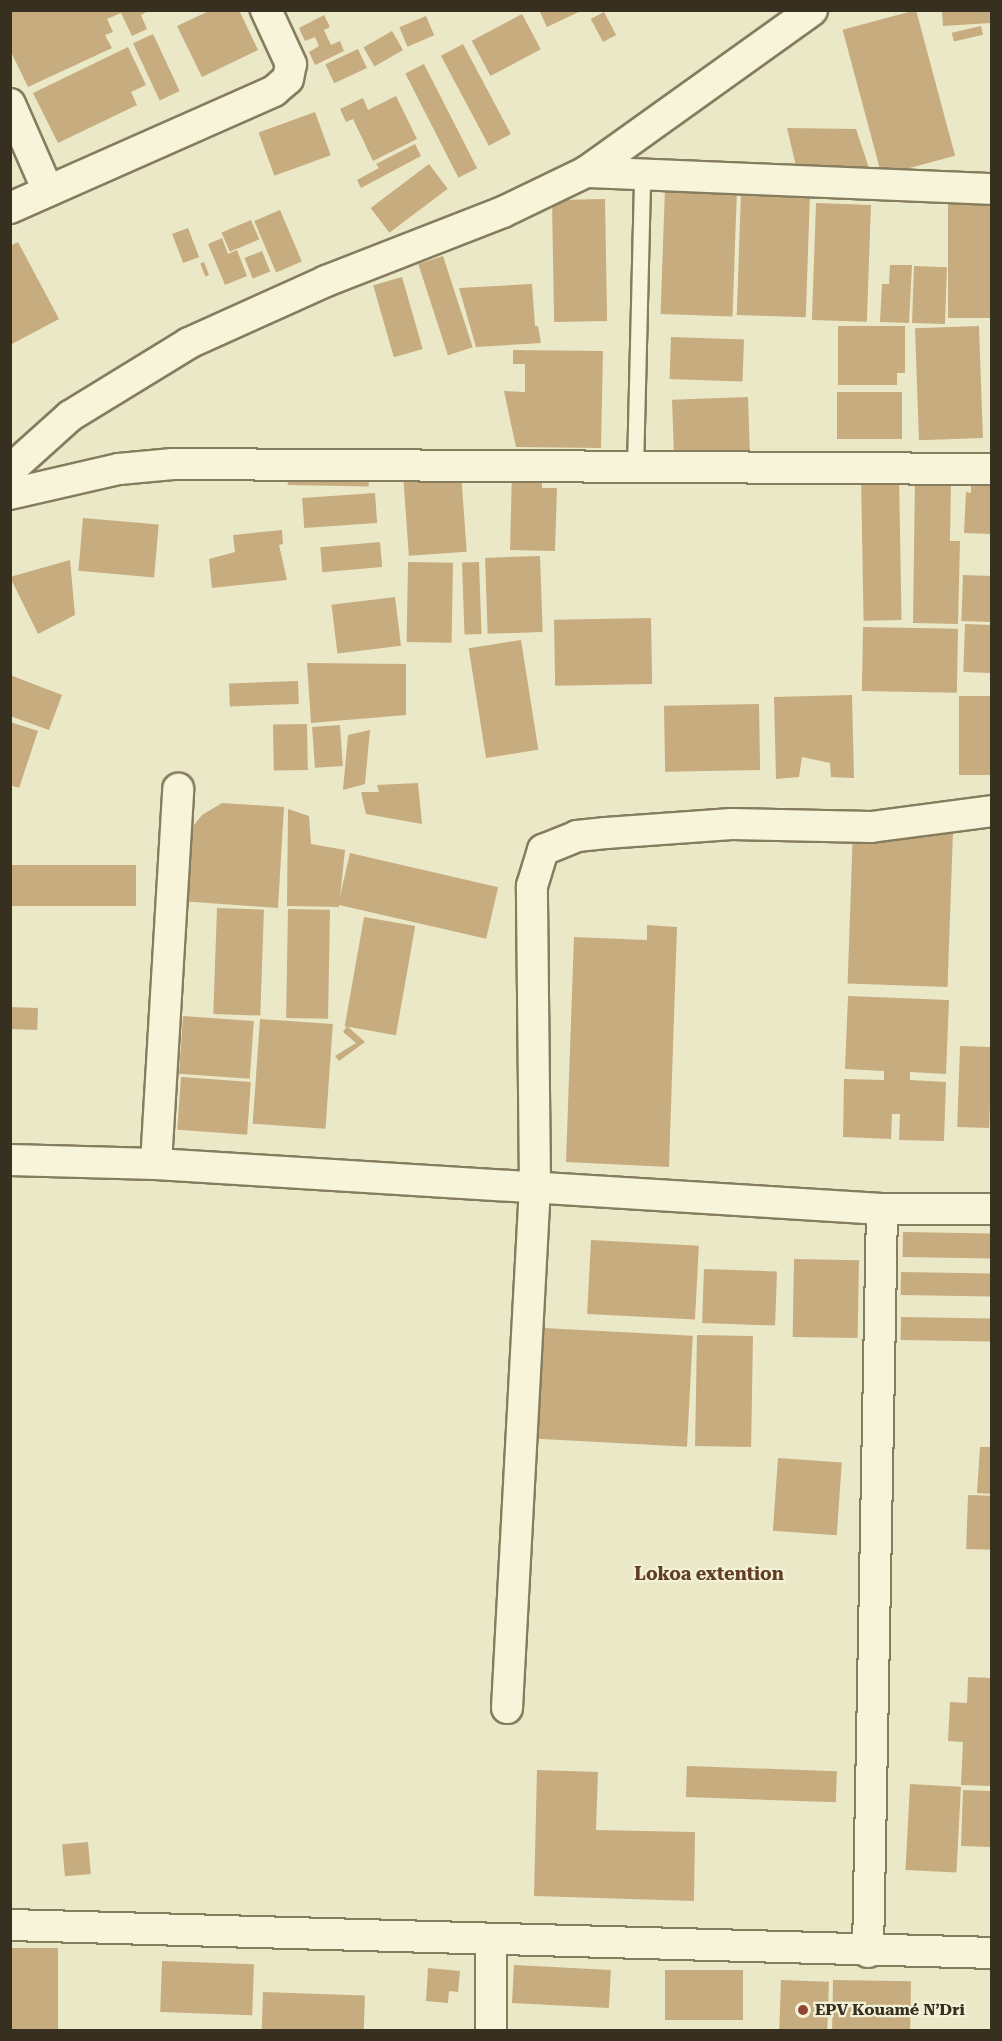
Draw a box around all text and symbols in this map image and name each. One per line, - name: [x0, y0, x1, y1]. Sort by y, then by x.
- district label: Lokoa extention: [634, 1563, 784, 1585]
- place label: EPV Kouamé NʼDri: [815, 2000, 965, 2020]
- marker: EPV Kouamé NʼDri: [796, 2003, 810, 2017]

